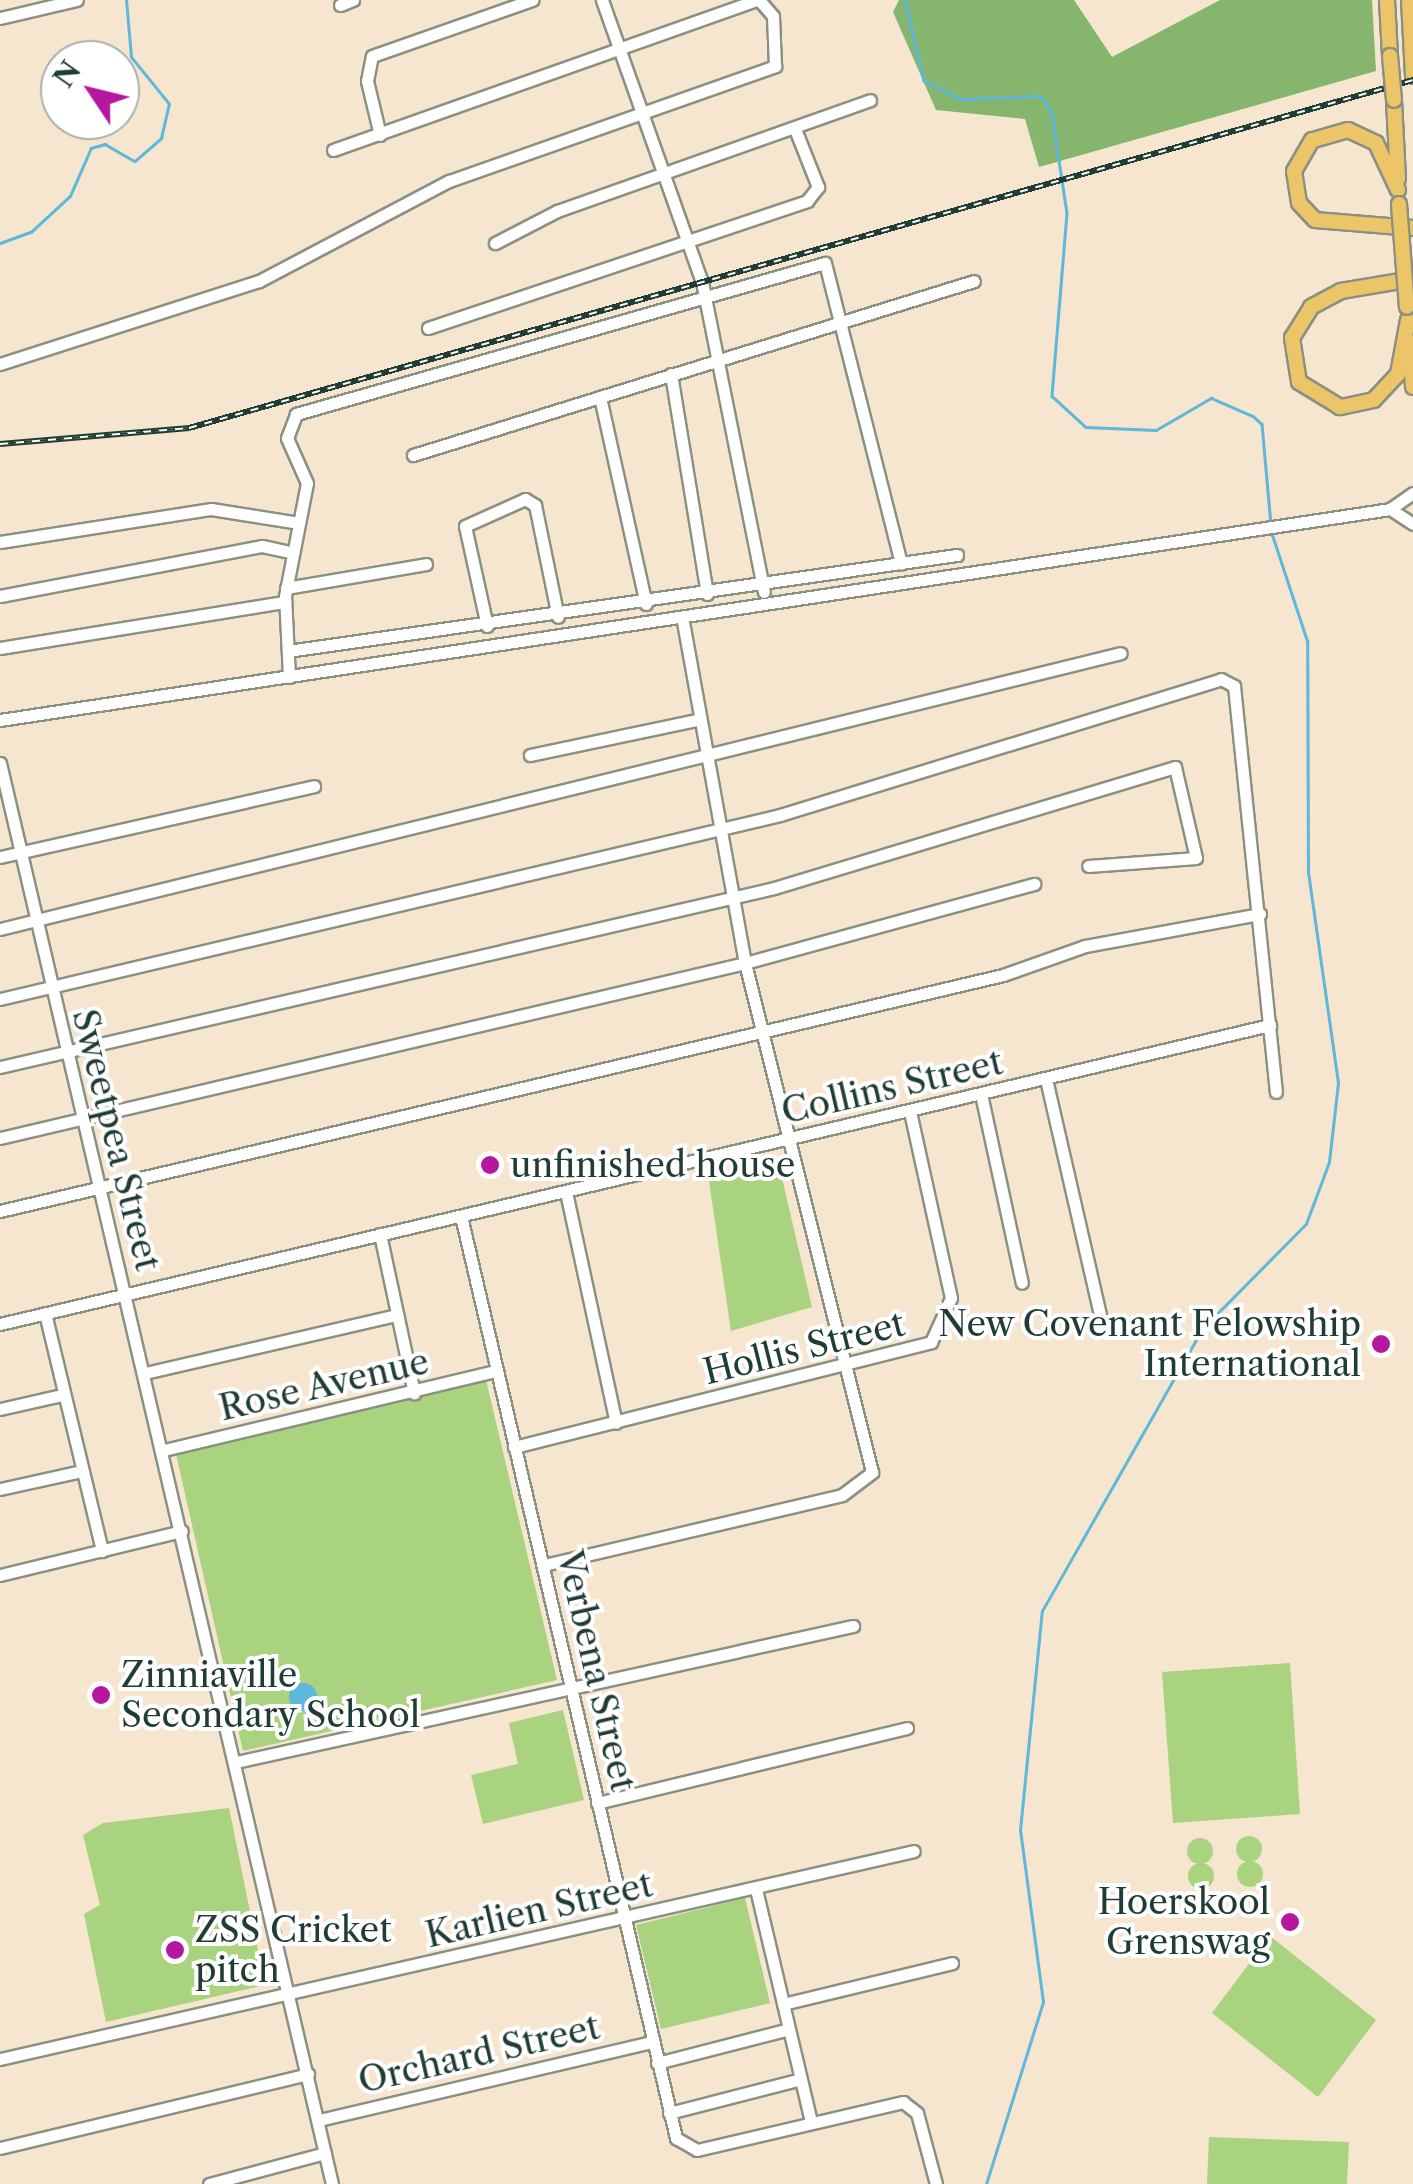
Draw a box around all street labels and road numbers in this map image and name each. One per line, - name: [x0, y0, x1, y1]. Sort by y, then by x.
- street label: Sweetpea Street: [63, 1005, 169, 1275]
- street label: Collins Street: [777, 1041, 1007, 1133]
- street label: Hollis Street: [699, 1303, 909, 1393]
- street label: Rose Avenue: [214, 1340, 434, 1430]
- street label: Verbena Street: [548, 1546, 644, 1796]
- street label: Karlien Street: [421, 1863, 657, 1957]
- street label: Orchard Street: [354, 2006, 604, 2102]

